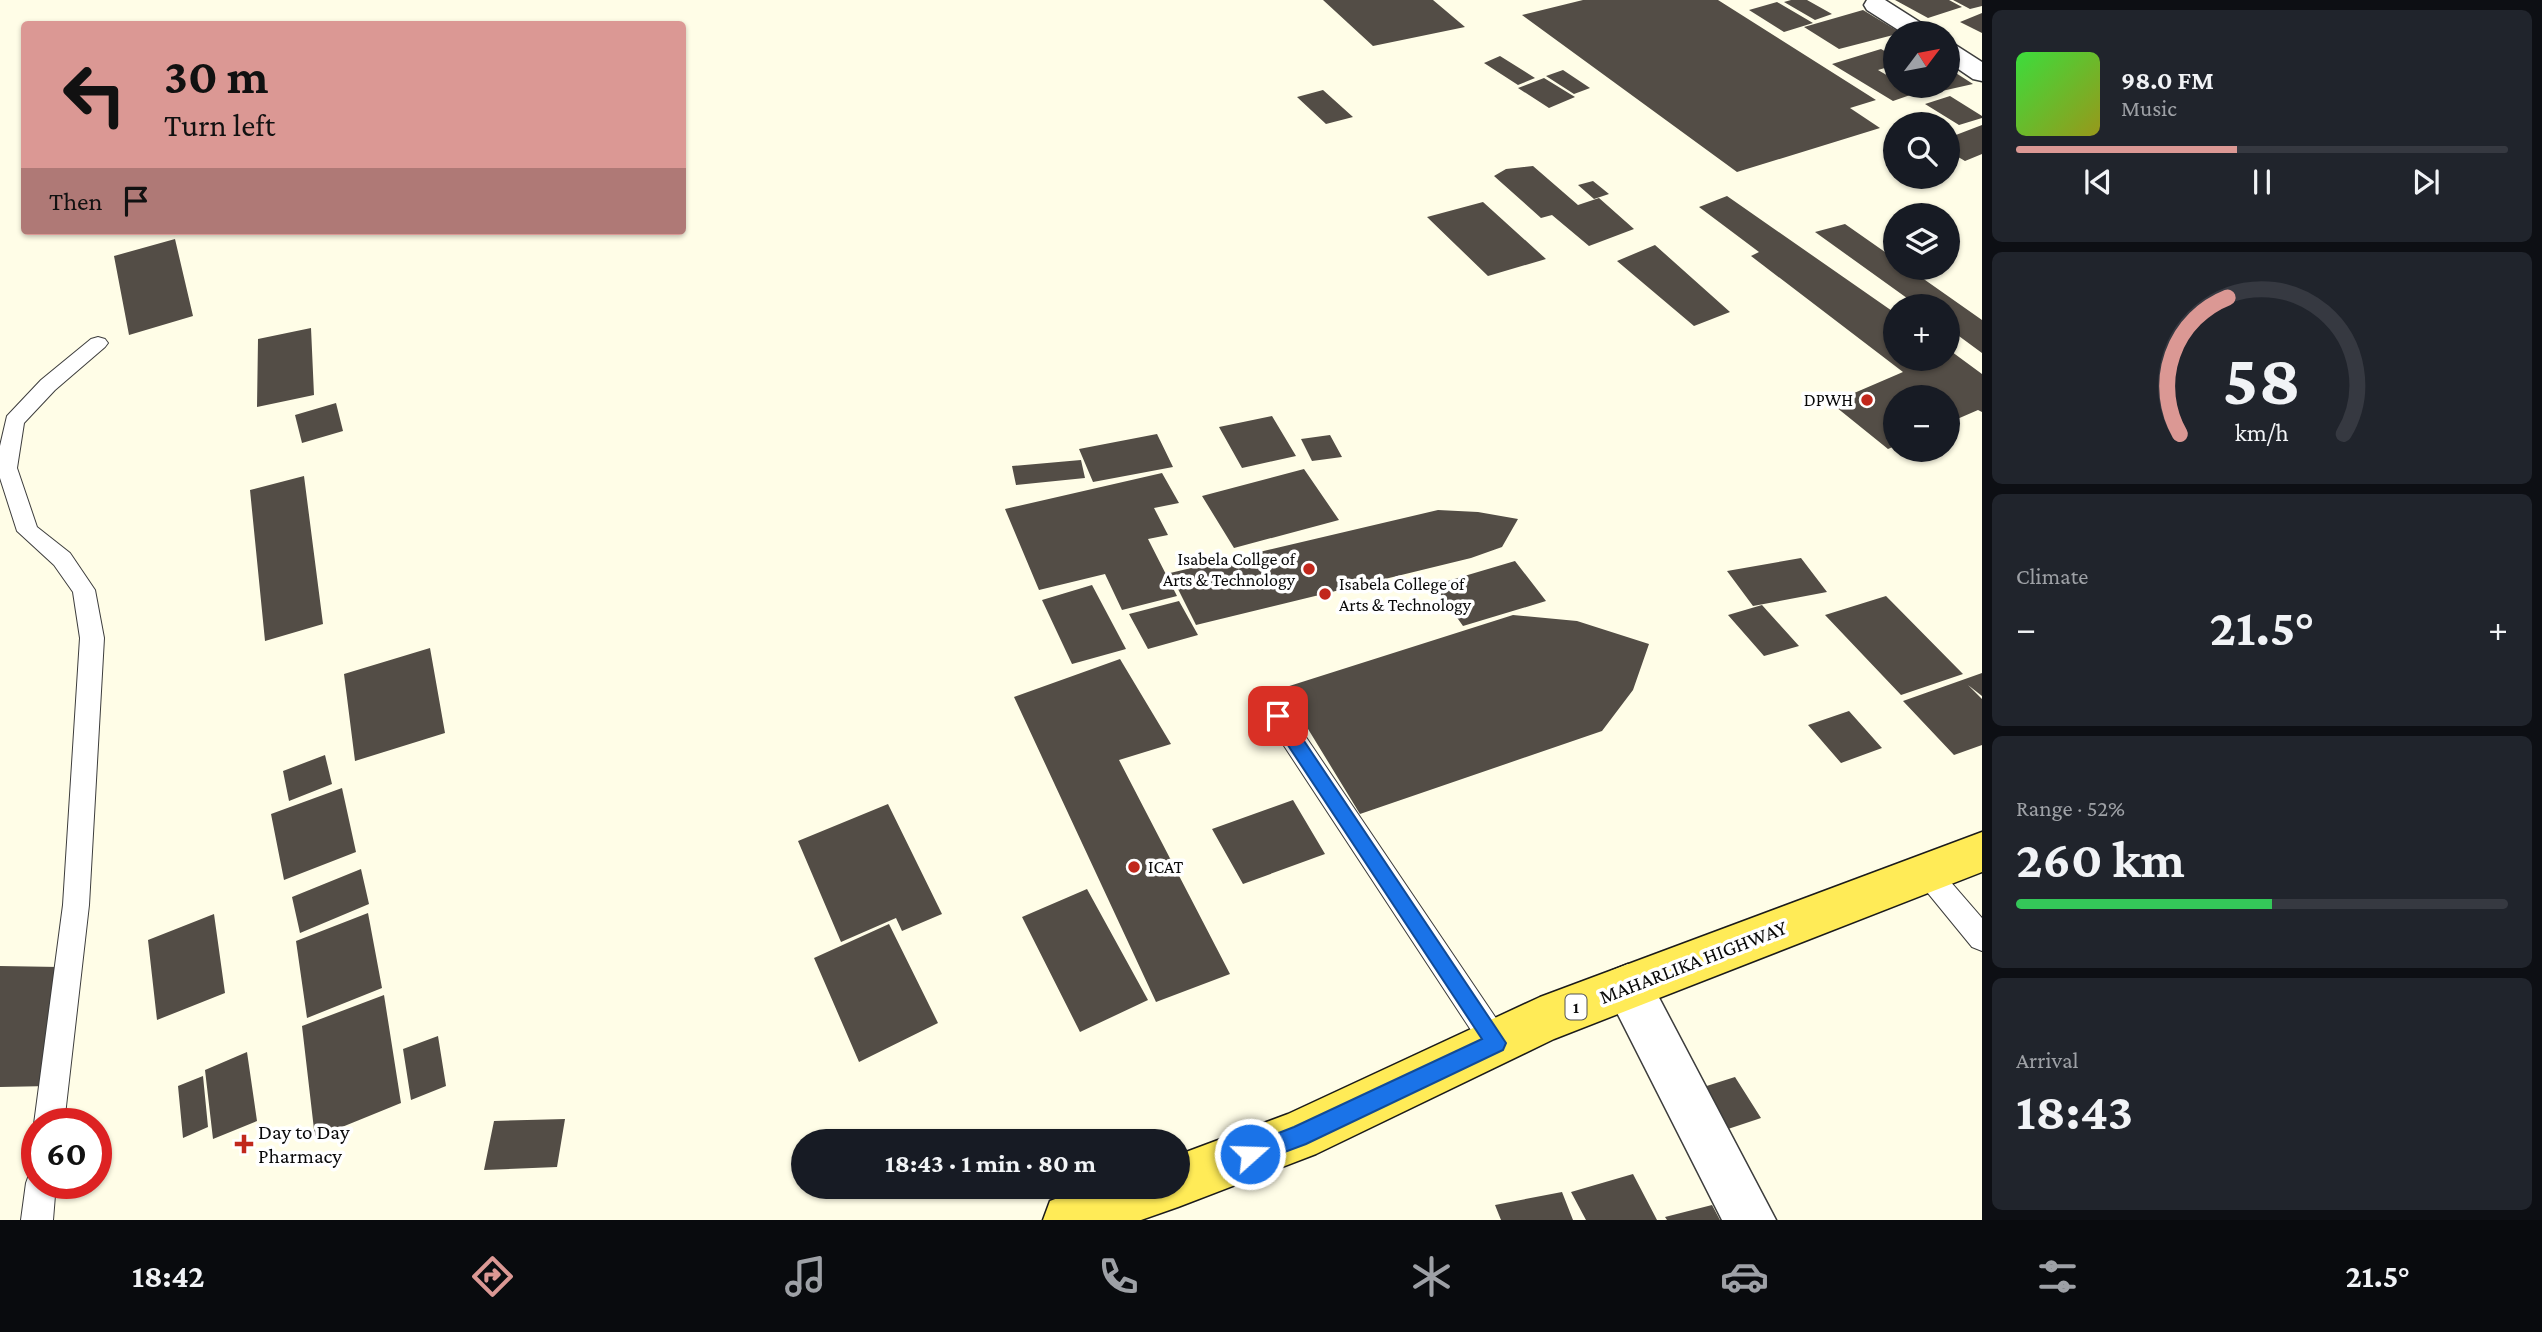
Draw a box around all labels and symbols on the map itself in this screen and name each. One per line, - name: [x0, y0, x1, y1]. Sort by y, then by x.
- north arrow: [1883, 21, 1960, 98]
- place label: DPWH: [1804, 390, 1853, 410]
- marker: DPWH: [1859, 392, 1875, 408]
- place label: Isabela Collge of Arts & Technology: [1163, 549, 1297, 590]
- marker: Isabela Collge of Arts & Technology: [1301, 561, 1317, 577]
- place label: Isabela College of Arts & Technology: [1339, 574, 1472, 615]
- marker: Isabela College of Arts & Technology: [1317, 586, 1333, 602]
- pin: [1248, 686, 1308, 746]
- place label: ICAT: [1148, 857, 1184, 877]
- marker: ICAT: [1126, 859, 1142, 875]
- street label: MAHARLIKA HIGHWAY: [1596, 915, 1791, 1009]
- road number: 1: [1566, 995, 1586, 1020]
- speed limit sign: 60: [21, 1108, 112, 1199]
- position arrow: [1213, 1117, 1287, 1191]
- place label: Day to Day Pharmacy: [258, 1120, 350, 1168]
- marker: Day to Day Pharmacy: [236, 1136, 252, 1152]

